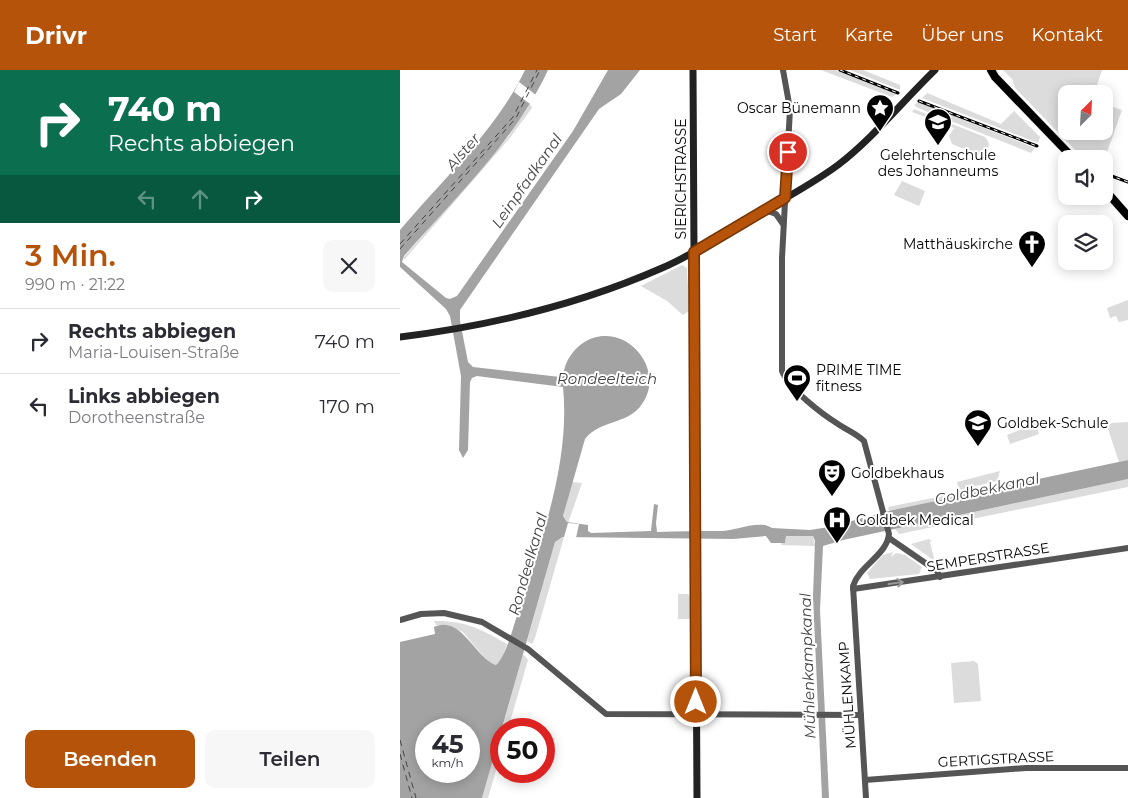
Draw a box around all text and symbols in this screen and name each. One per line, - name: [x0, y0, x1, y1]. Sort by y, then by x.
- text: Drivr: [25, 21, 87, 50]
- text: Start: [773, 24, 817, 46]
- text: Karte: [845, 24, 893, 46]
- text: Über uns: [921, 24, 1004, 46]
- text: Kontakt: [1032, 24, 1103, 46]
- north arrow: [1058, 85, 1112, 140]
- map controls: [1058, 85, 1113, 270]
- text: 740 m: [108, 87, 222, 130]
- icon: right: [25, 90, 90, 155]
- place icon: Oscar Bünemann: [865, 93, 895, 132]
- place label: Oscar Bünemann: [737, 99, 861, 117]
- school or university icon: Gelehrtenschule des Johanneums: [923, 107, 953, 146]
- street label: SIERICHSTRASSE: [672, 118, 690, 240]
- water label: Alster: [441, 128, 485, 175]
- text: Rechts abbiegen: [108, 130, 295, 157]
- water label: Leinpfadkanal: [487, 130, 566, 231]
- pin: [767, 131, 809, 173]
- icon: arrive: [774, 138, 802, 166]
- place label: Gelehrtenschule des Johanneums: [878, 146, 998, 180]
- button: sound: [1058, 150, 1113, 205]
- icon: left: [133, 185, 161, 213]
- icon: ahead: [186, 185, 214, 213]
- icon: right: [239, 185, 267, 213]
- button: layers: [1058, 215, 1113, 270]
- church icon: Matthäuskirche: [1017, 229, 1047, 268]
- place label: Matthäuskirche: [903, 235, 1013, 253]
- text: 3 Min.: [25, 237, 116, 274]
- button: close: [323, 240, 375, 292]
- text: 990 m · 21:22: [25, 275, 125, 294]
- text: Rechts abbiegen: [68, 320, 236, 343]
- icon: right: [25, 327, 53, 355]
- text: 740 m: [315, 330, 375, 353]
- text: Maria-Louisen-Straße: [68, 343, 239, 362]
- place label: PRIME TIME fitness: [816, 361, 902, 395]
- sports icon: PRIME TIME fitness: [782, 363, 812, 402]
- water label: Rondeelteich: [557, 369, 657, 388]
- text: Links abbiegen: [68, 385, 220, 408]
- icon: left: [25, 392, 53, 420]
- text: 170 m: [320, 395, 375, 418]
- text: Dorotheenstraße: [68, 408, 205, 427]
- school or university icon: Goldbek-Schule: [963, 408, 993, 447]
- place label: Goldbek-Schule: [997, 414, 1108, 432]
- theatre icon: Goldbekhaus: [817, 458, 847, 497]
- place label: Goldbekhaus: [851, 464, 944, 482]
- water label: Goldbekkanal: [933, 468, 1041, 509]
- hospital icon: Goldbek Medical: [822, 505, 852, 544]
- water label: Rondeelkanal: [504, 510, 551, 617]
- place label: Goldbek Medical: [856, 511, 974, 529]
- street label: SEMPERSTRASSE: [925, 538, 1051, 576]
- one-way arrow: [888, 578, 904, 588]
- water label: Mühlenkampkanal: [795, 593, 820, 739]
- street label: MÜHLENKAMP: [834, 641, 860, 749]
- position arrow: [669, 675, 721, 727]
- speed limit sign: 50: [490, 718, 555, 783]
- text: 45: [431, 729, 464, 759]
- button: Beenden: [25, 730, 195, 788]
- button: Teilen: [205, 730, 375, 788]
- street label: GERTIGSTRASSE: [937, 747, 1055, 771]
- text: km/h: [431, 755, 464, 770]

